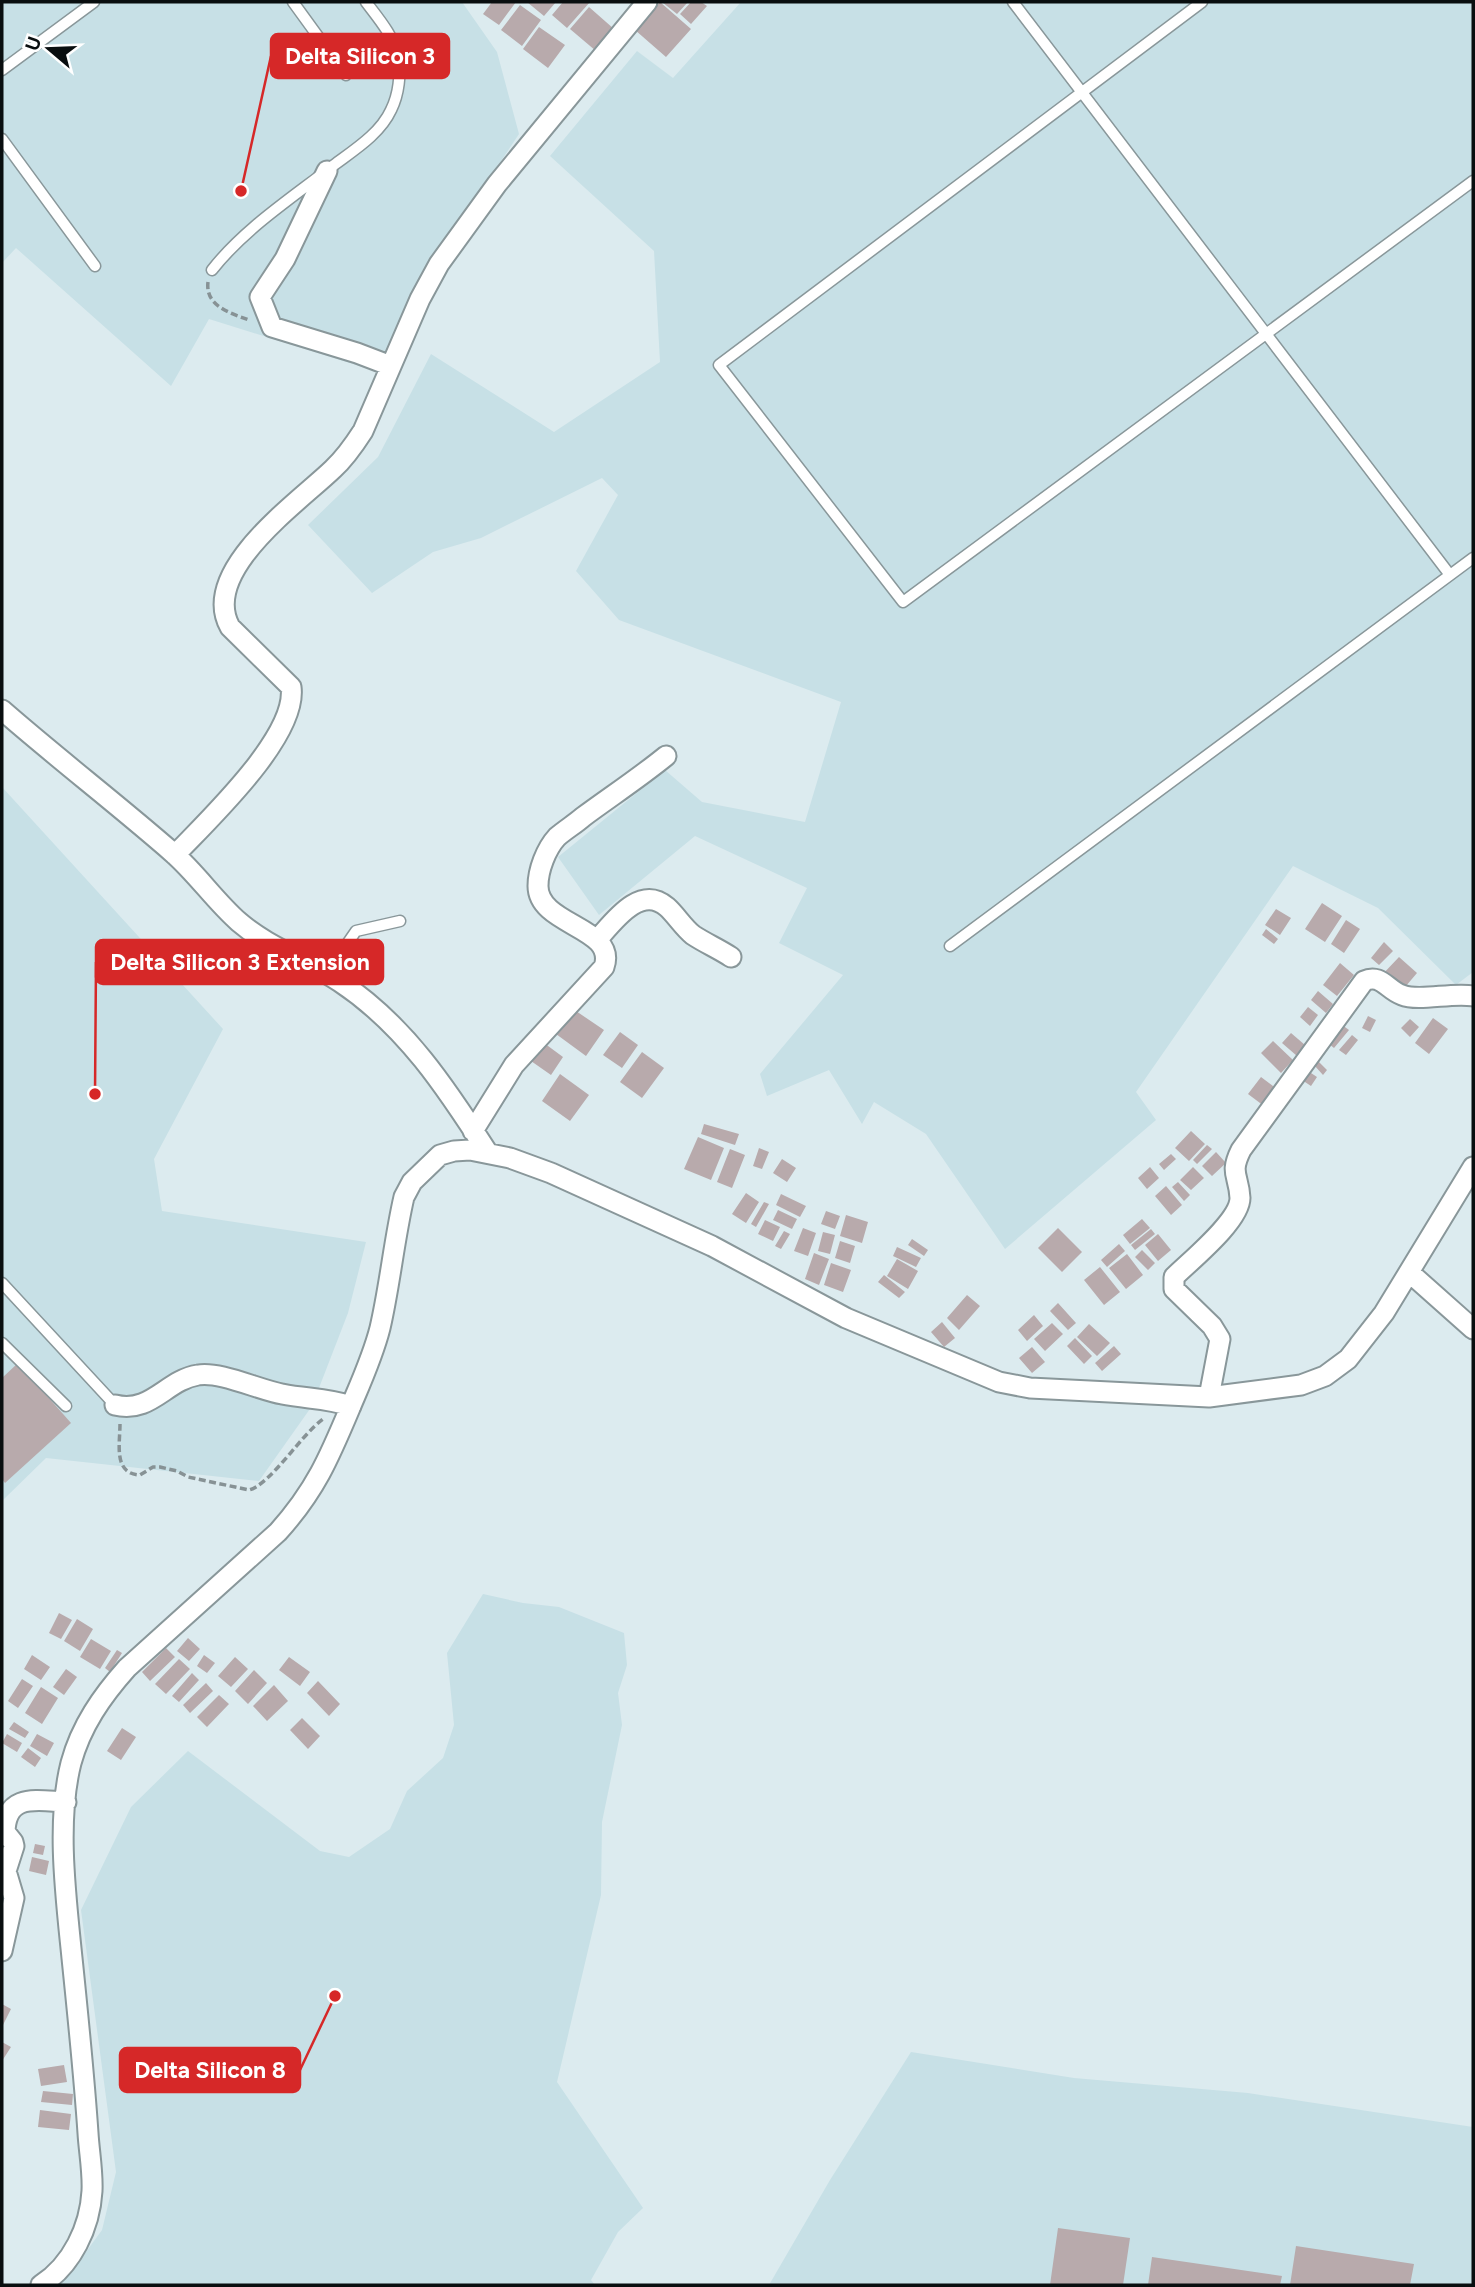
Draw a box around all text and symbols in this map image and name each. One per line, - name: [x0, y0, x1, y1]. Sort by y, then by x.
- north arrow: [14, 14, 84, 84]
- text: U: [20, 34, 46, 54]
- callout: Delta Silicon 3: [271, 34, 449, 78]
- text: Delta Silicon 3: [285, 42, 435, 70]
- callout: Delta Silicon 3 Extension: [96, 940, 383, 984]
- text: Delta Silicon 3 Extension: [110, 948, 370, 976]
- callout: Delta Silicon 8: [120, 2048, 300, 2092]
- text: Delta Silicon 8: [134, 2056, 286, 2084]

